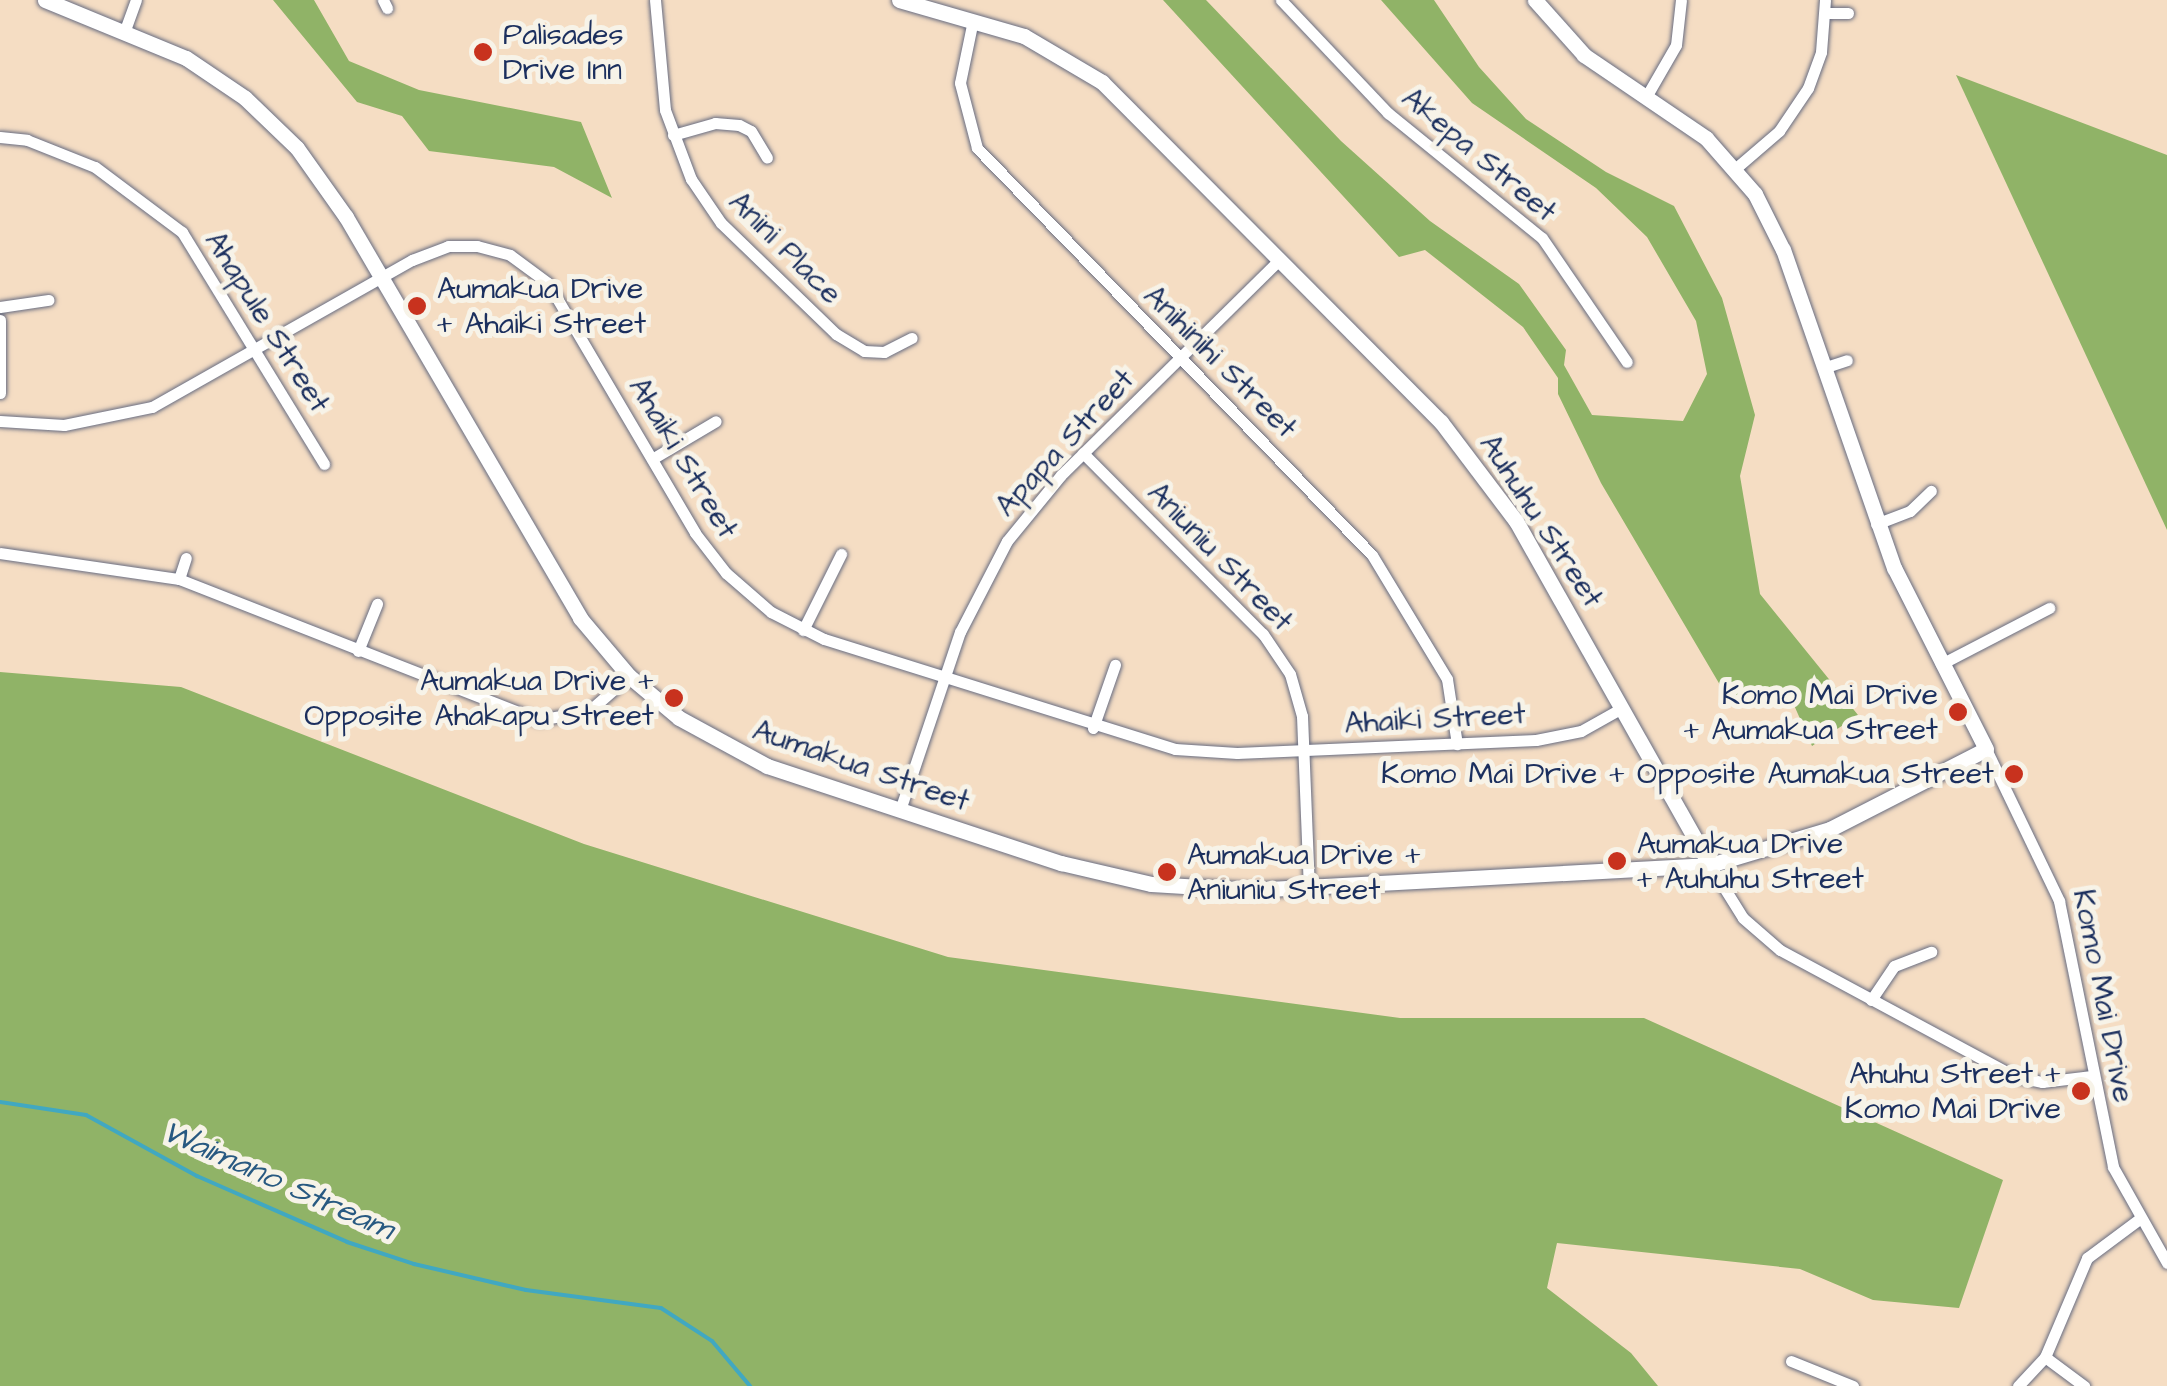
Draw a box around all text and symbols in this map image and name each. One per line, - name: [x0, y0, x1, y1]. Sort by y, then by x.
- place label: Palisades Drive Inn: [503, 17, 624, 88]
- marker: Palisades Drive Inn: [472, 41, 494, 63]
- street label: Akepa Street: [1395, 80, 1563, 230]
- street label: Anini Place: [721, 184, 849, 312]
- street label: Ahapule Street: [197, 225, 337, 419]
- place label: Aumakua Drive + Ahaiki Street: [437, 271, 646, 342]
- street label: Anihinihi Street: [1136, 278, 1304, 446]
- marker: Aumakua Drive + Ahaiki Street: [406, 295, 428, 317]
- street label: Apapa Street: [988, 362, 1142, 524]
- street label: Ahaiki Street: [621, 371, 745, 545]
- street label: Auhuhu Street: [1472, 428, 1610, 614]
- street label: Aniuniu Street: [1140, 475, 1300, 639]
- place label: Aumakua Drive + Opposite Ahakapu Street: [304, 663, 654, 734]
- place label: Komo Mai Drive + Aumakua Street: [1684, 677, 1938, 748]
- marker: Aumakua Drive + Opposite Ahakapu Street: [663, 687, 685, 709]
- street label: Ahaiki Street: [1343, 696, 1527, 742]
- marker: Komo Mai Drive + Aumakua Street: [1947, 701, 1969, 723]
- street label: Aumakua Street: [748, 712, 974, 820]
- place label: Komo Mai Drive + Opposite Aumakua Street: [1381, 756, 1994, 792]
- marker: Komo Mai Drive + Opposite Aumakua Street: [2003, 763, 2025, 785]
- place label: Aumakua Drive + Auhuhu Street: [1637, 826, 1864, 896]
- place label: Aumakua Drive + Aniuniu Street: [1187, 837, 1421, 908]
- marker: Aumakua Drive + Auhuhu Street: [1606, 850, 1628, 872]
- marker: Aumakua Drive + Aniuniu Street: [1156, 861, 1178, 883]
- street label: Komo Mai Drive: [2065, 886, 2141, 1106]
- place label: Ahuhu Street + Komo Mai Drive: [1845, 1056, 2061, 1126]
- marker: Ahuhu Street + Komo Mai Drive: [2070, 1080, 2092, 1102]
- water label: Waimano Stream: [157, 1113, 399, 1249]

